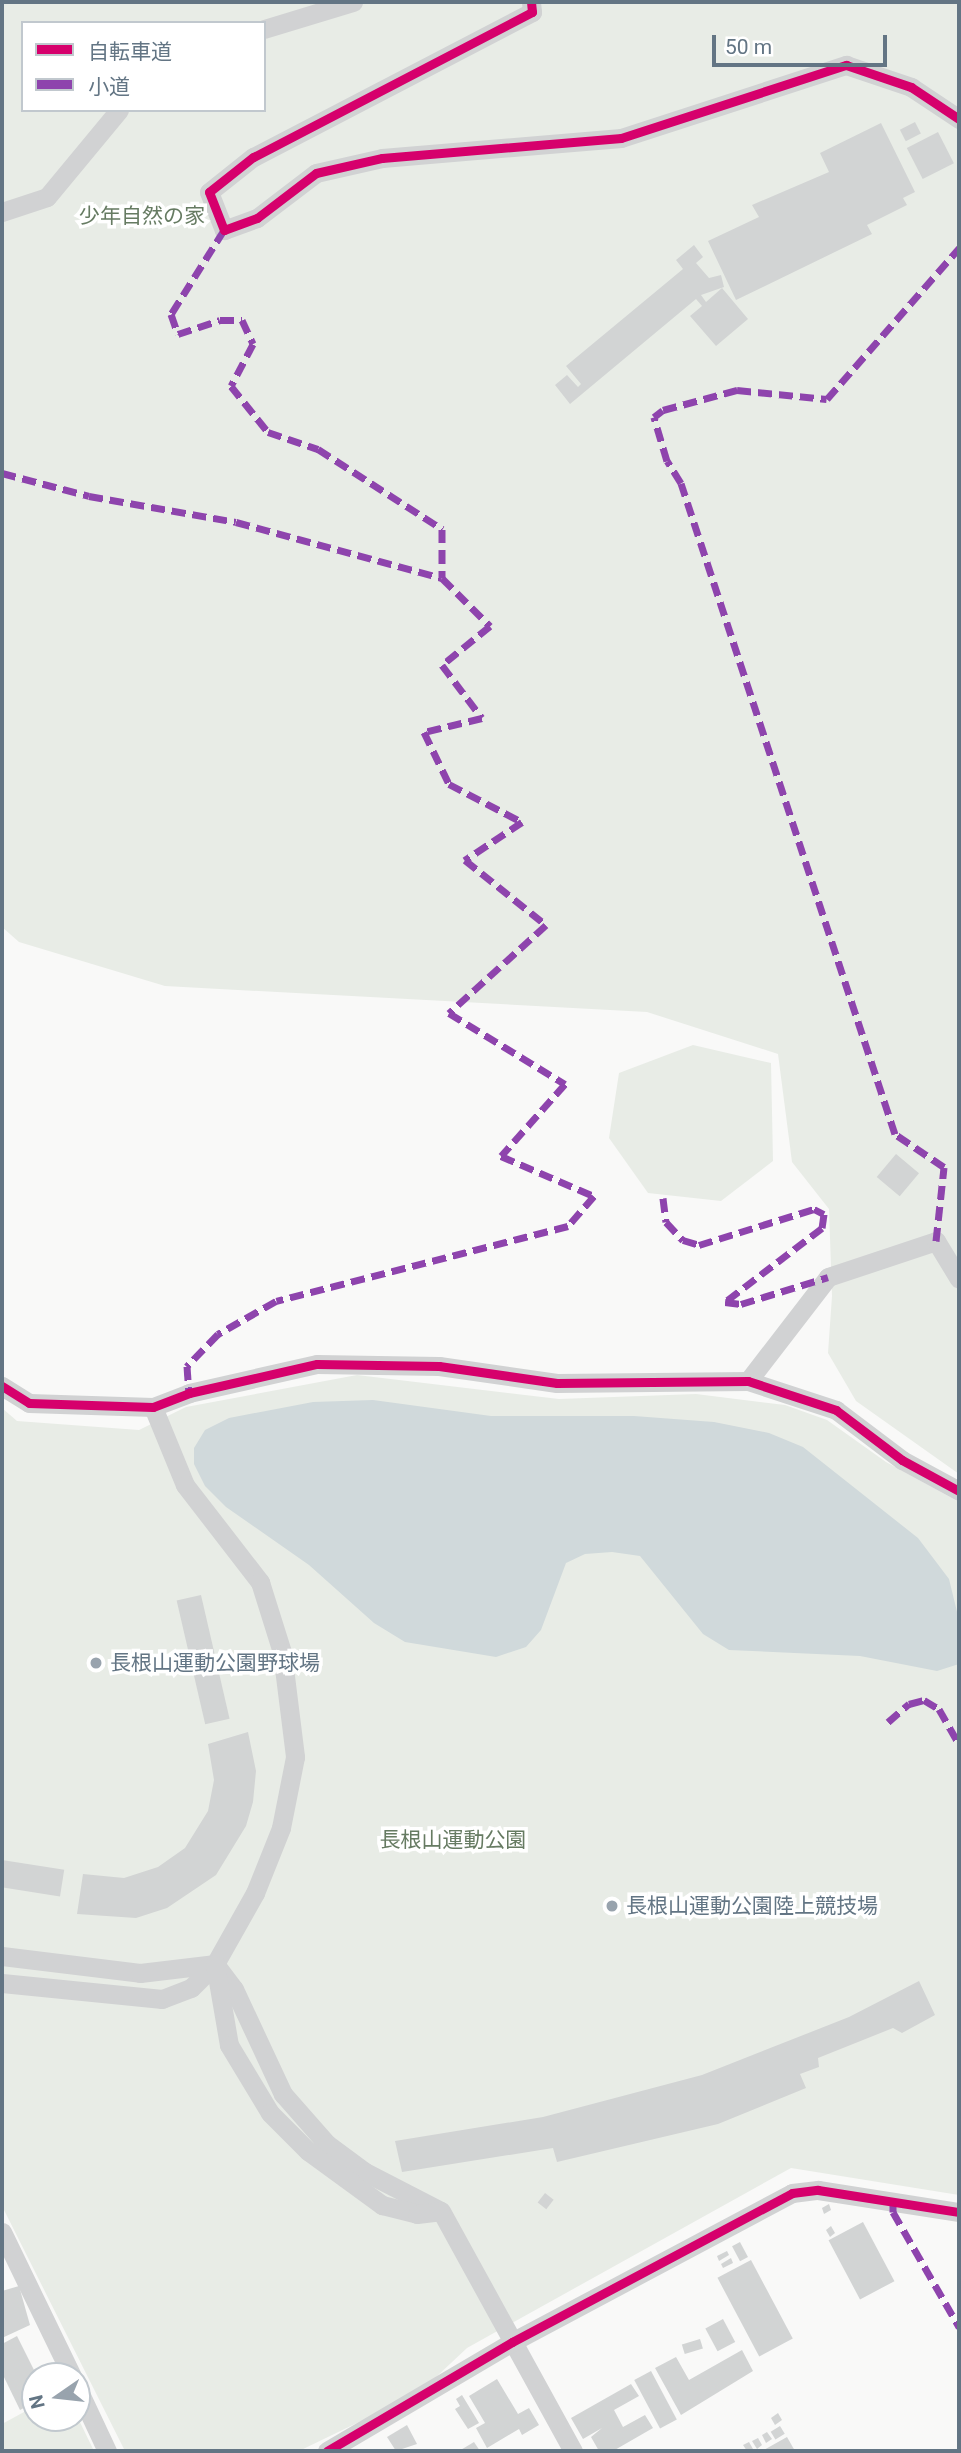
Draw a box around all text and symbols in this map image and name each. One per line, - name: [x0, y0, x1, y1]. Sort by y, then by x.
- legend: [21, 21, 266, 112]
- scale bar: [716, 21, 891, 65]
- text: 50 m: [725, 35, 772, 59]
- text: 自転車道: [88, 40, 172, 64]
- text: 小道: [88, 75, 130, 99]
- park label: 少年自然の家: [79, 203, 205, 229]
- place label: 長根山運動公園野球場: [110, 1650, 320, 1676]
- marker: 長根山運動公園野球場: [88, 1655, 104, 1671]
- park label: 長根山運動公園: [380, 1827, 526, 1853]
- place label: 長根山運動公園陸上競技場: [626, 1893, 878, 1919]
- marker: 長根山運動公園陸上競技場: [604, 1898, 620, 1914]
- north arrow: [21, 2362, 91, 2432]
- text: N: [24, 2392, 50, 2411]

